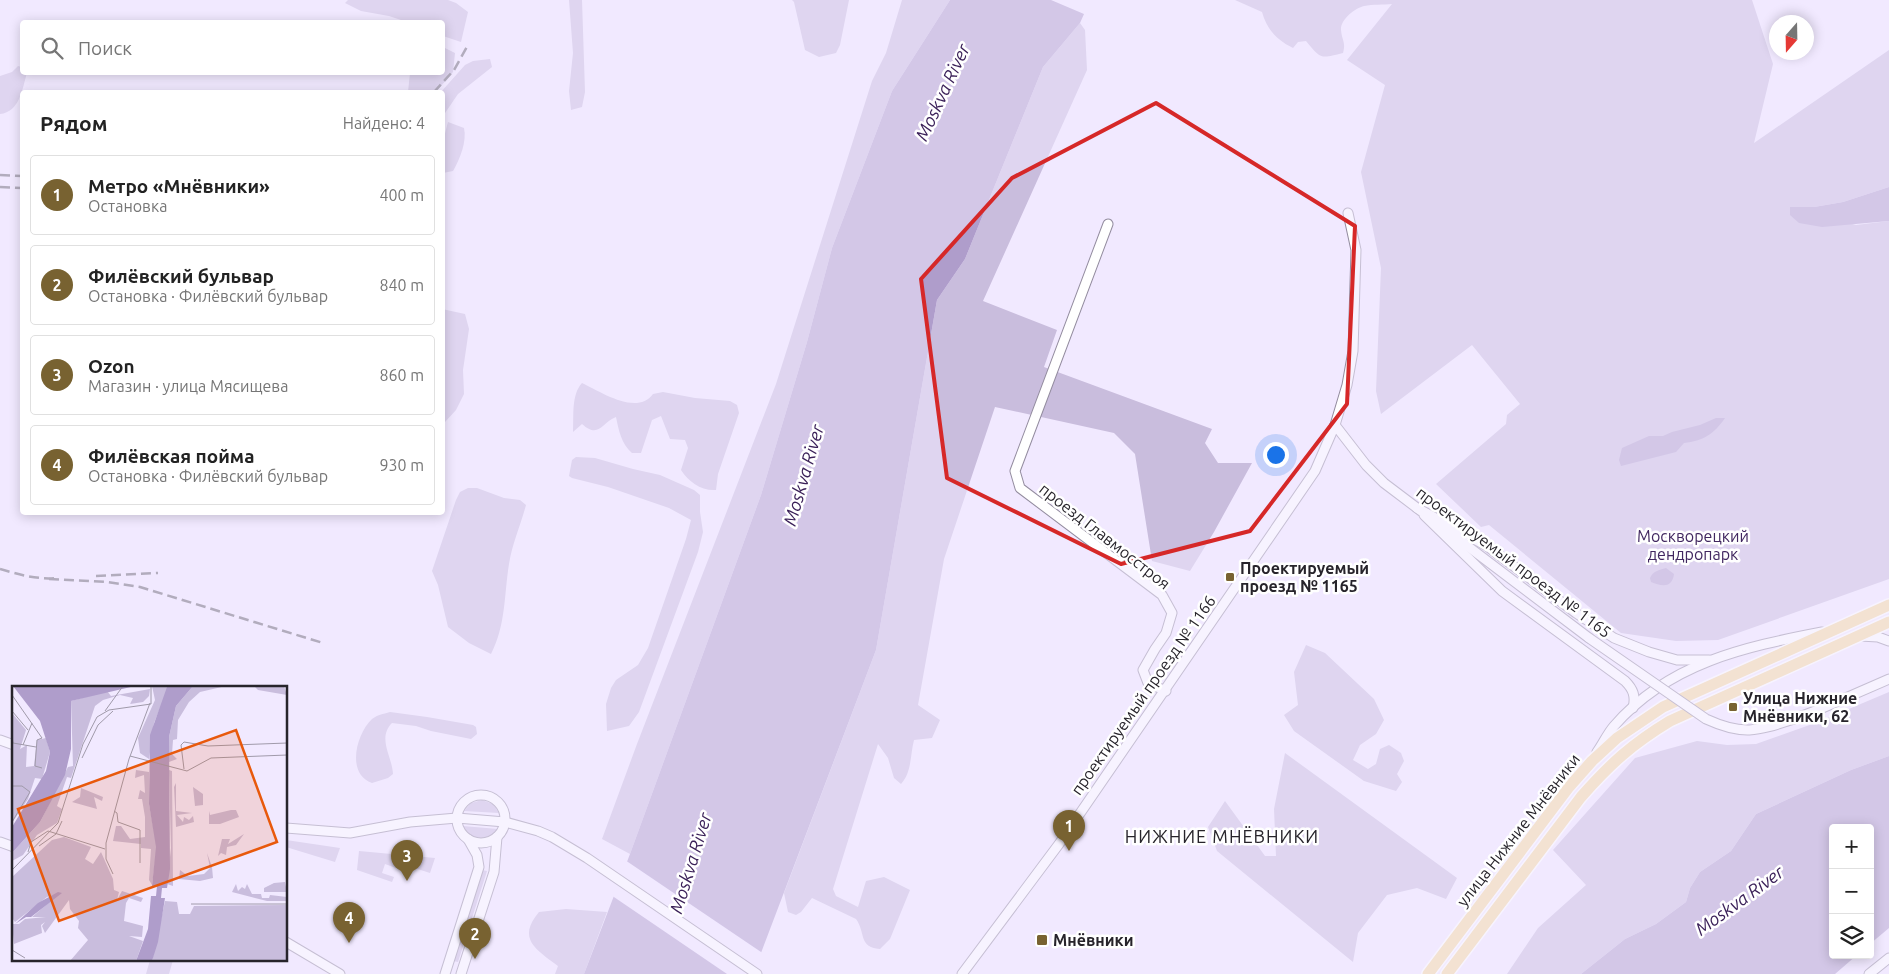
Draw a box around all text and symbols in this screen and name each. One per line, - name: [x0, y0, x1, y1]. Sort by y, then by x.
- north arrow: [1769, 15, 1814, 60]
- search box: [20, 20, 445, 75]
- icon: search: [38, 34, 66, 62]
- text: Поиск: [78, 37, 132, 59]
- water label: Moskva River: [911, 40, 974, 143]
- text: Рядом: [40, 111, 108, 135]
- text: Найдено: 4: [343, 114, 425, 132]
- text: Метро «Мнёвники»: [88, 175, 270, 197]
- text: 1: [52, 186, 62, 204]
- text: 400 m: [379, 186, 424, 204]
- text: Остановка: [88, 197, 167, 215]
- text: Филёвский бульвар: [88, 265, 274, 287]
- text: 2: [52, 276, 62, 294]
- text: 840 m: [379, 276, 424, 294]
- text: Остановка · Филёвский бульвар: [88, 287, 328, 305]
- text: Ozon: [88, 355, 135, 377]
- text: 3: [52, 366, 62, 384]
- text: 860 m: [379, 366, 424, 384]
- text: Магазин · улица Мясищева: [88, 377, 288, 395]
- water label: Moskva River: [779, 421, 827, 528]
- your location: [1263, 442, 1289, 468]
- text: Филёвская пойма: [88, 445, 254, 467]
- text: 4: [52, 456, 62, 474]
- text: 930 m: [379, 456, 424, 474]
- text: Остановка · Филёвский бульвар: [88, 467, 328, 485]
- street label: проезд Главмосстроя: [1036, 479, 1174, 593]
- street label: проектируемый проезд № 1165: [1413, 483, 1615, 641]
- park label: Москворецкий дендропарк: [1637, 527, 1749, 563]
- place label: Проектируемый проезд № 1165: [1240, 559, 1369, 595]
- marker: Проектируемый проезд № 1165: [1224, 571, 1236, 583]
- street label: проектируемый проезд № 1166: [1067, 592, 1219, 798]
- inset map: [12, 686, 288, 962]
- place label: Улица Нижние Мнёвники, 62: [1743, 689, 1857, 725]
- marker: Улица Нижние Мнёвники, 62: [1727, 701, 1739, 713]
- street label: улица Нижние Мнёвники: [1453, 750, 1583, 910]
- water label: Moskva River: [665, 809, 715, 916]
- pin: 1: [1053, 810, 1085, 851]
- map controls: [1829, 824, 1874, 959]
- button: +: [1829, 824, 1874, 869]
- district label: НИЖНИЕ МНЁВНИКИ: [1125, 826, 1319, 846]
- pin: 3: [391, 840, 423, 881]
- water label: Moskva River: [1691, 861, 1788, 939]
- button: −: [1829, 869, 1874, 914]
- pin: 4: [333, 902, 365, 943]
- button: layers: [1829, 914, 1874, 959]
- pin: 2: [459, 918, 491, 959]
- place label: Мнёвники: [1053, 931, 1133, 949]
- marker: Мнёвники: [1035, 933, 1049, 947]

